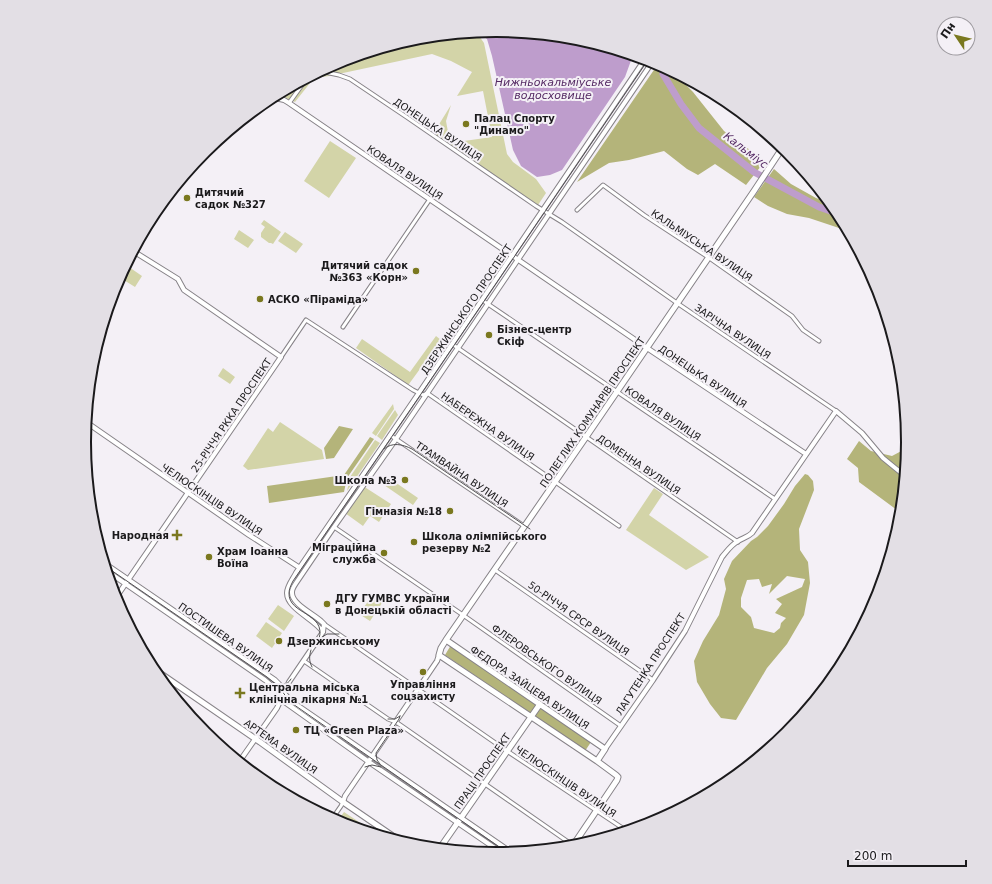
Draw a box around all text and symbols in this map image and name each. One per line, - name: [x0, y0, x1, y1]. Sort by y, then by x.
- north arrow: [936, 16, 976, 56]
- text: Пн: [938, 20, 958, 41]
- water label: Нижньокальміуське водосховище: [495, 76, 611, 102]
- street label: ДОНЕЦЬКА ВУЛИЦЯ: [392, 96, 484, 163]
- place label: Палац Спорту "Динамо": [474, 113, 555, 136]
- marker: Палац Спорту "Динамо": [461, 119, 471, 129]
- water label: Кальміус: [721, 130, 770, 171]
- street label: КОВАЛЯ ВУЛИЦЯ: [365, 143, 445, 202]
- place label: Дитячий садок №327: [195, 187, 266, 210]
- marker: Дитячий садок №327: [182, 193, 192, 203]
- street label: КАЛЬМІУСЬКА ВУЛИЦЯ: [649, 207, 754, 283]
- street label: ДЗЕРЖИНСЬКОГО ПРОСПЕКТ: [419, 242, 514, 376]
- place label: Дитячий садок №363 «Корн»: [321, 260, 408, 283]
- marker: Дитячий садок №363 «Корн»: [411, 266, 421, 276]
- marker: АСКО «Піраміда»: [255, 294, 265, 304]
- place label: АСКО «Піраміда»: [268, 294, 368, 305]
- street label: ЗАРІЧНА ВУЛИЦЯ: [693, 302, 773, 361]
- place label: Бізнес-центр Скіф: [497, 324, 572, 347]
- marker: Бізнес-центр Скіф: [484, 330, 494, 340]
- street label: ПОЛЕГЛИХ КОМУНАРІВ ПРОСПЕКТ: [538, 334, 647, 490]
- street label: ДОНЕЦЬКА ВУЛИЦЯ: [657, 343, 749, 410]
- street label: 25-РІЧЧЯ РККА ПРОСПЕКТ: [189, 356, 274, 474]
- street label: КОВАЛЯ ВУЛИЦЯ: [623, 384, 703, 443]
- street label: НАБЕРЕЖНА ВУЛИЦЯ: [439, 390, 536, 463]
- street label: ДОМЕННА ВУЛИЦЯ: [595, 432, 683, 496]
- street label: ТРАМВАЙНА ВУЛИЦЯ: [413, 438, 511, 509]
- street label: ЧЕЛЮСКІНЦІВ ВУЛИЦЯ: [159, 461, 264, 537]
- place label: Школа №3: [334, 475, 397, 486]
- marker: Школа №3: [400, 475, 410, 485]
- place label: Гімназія №18: [365, 506, 442, 517]
- marker: Гімназія №18: [445, 506, 455, 516]
- place label: Народная: [112, 530, 169, 541]
- marker: Народная: [172, 530, 182, 540]
- place label: Школа олімпійського резерву №2: [422, 531, 547, 554]
- marker: Школа олімпійського резерву №2: [409, 537, 419, 547]
- place label: Міграційна служба: [312, 542, 376, 565]
- place label: Храм Іоанна Воїна: [217, 546, 288, 569]
- marker: Міграційна служба: [379, 548, 389, 558]
- marker: Храм Іоанна Воїна: [204, 552, 214, 562]
- street label: 50-РІЧЧЯ СРСР ВУЛИЦЯ: [526, 579, 631, 658]
- place label: ДГУ ГУМВС України в Донецькій області: [335, 593, 452, 616]
- marker: ДГУ ГУМВС України в Донецькій області: [322, 599, 332, 609]
- street label: ПОСТИШЕВА ВУЛИЦЯ: [176, 601, 275, 674]
- street label: ЛАГУТЕНКА ПРОСПЕКТ: [613, 611, 688, 717]
- street label: ФЛЕРОВСЬКОГО ВУЛИЦЯ: [490, 622, 604, 707]
- marker: Дзержинському: [274, 636, 284, 646]
- place label: Дзержинському: [287, 636, 381, 647]
- street label: ФЕДОРА ЗАЙЦЕВА ВУЛИЦЯ: [468, 643, 592, 731]
- marker: Управління соцзахисту: [418, 667, 428, 677]
- place label: Управління соцзахисту: [390, 679, 456, 702]
- place label: Центральна міська клінічна лікарня №1: [249, 682, 368, 705]
- marker: Центральна міська клінічна лікарня №1: [234, 687, 246, 699]
- street label: АРТЕМА ВУЛИЦЯ: [242, 717, 319, 776]
- marker: ТЦ «Green Plaza»: [291, 725, 301, 735]
- place label: ТЦ «Green Plaza»: [304, 725, 404, 736]
- street label: ПРАЦІ ПРОСПЕКТ: [452, 731, 513, 811]
- street label: ЧЕЛЮСКІНЦІВ ВУЛИЦЯ: [513, 743, 618, 819]
- scale bar: [848, 842, 966, 868]
- text: 200 m: [854, 849, 892, 863]

